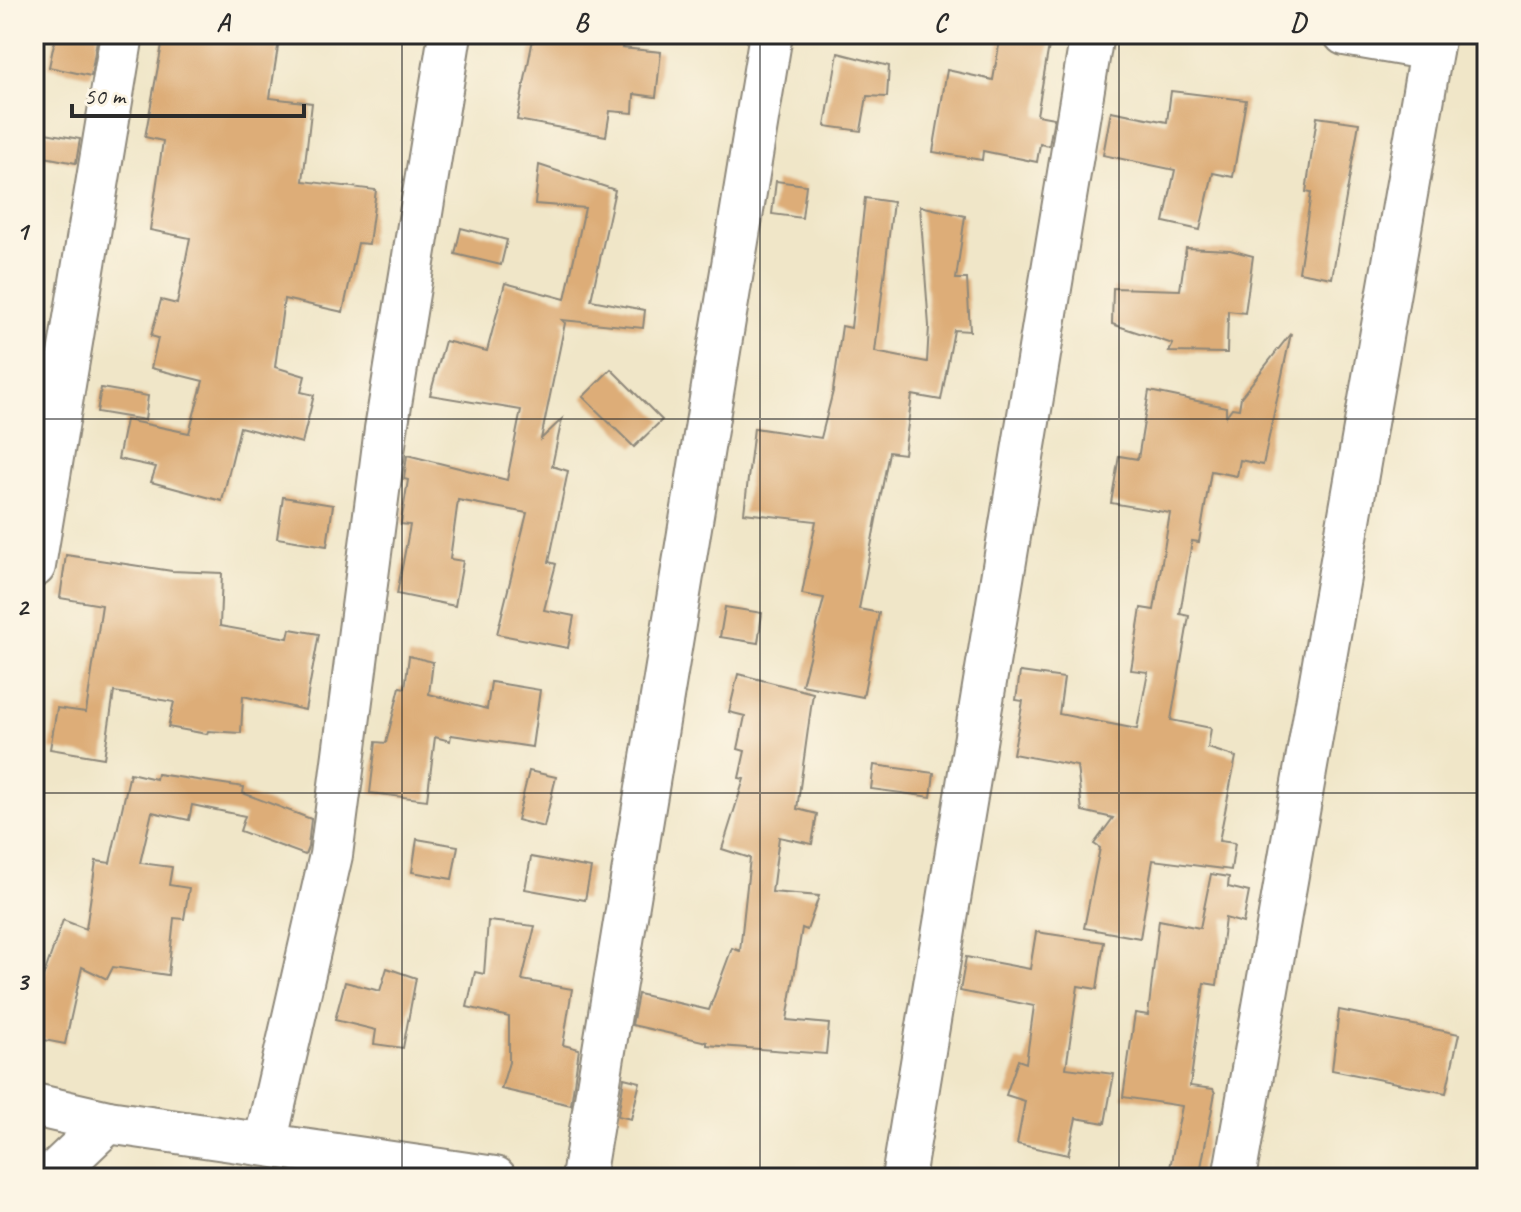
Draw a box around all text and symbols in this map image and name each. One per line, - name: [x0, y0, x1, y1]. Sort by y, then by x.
- text: A: [216, 6, 231, 39]
- text: B: [574, 6, 590, 39]
- text: C: [934, 6, 950, 39]
- text: D: [1290, 6, 1308, 39]
- scale bar: [72, 68, 304, 118]
- text: 50 m: [84, 81, 127, 111]
- text: 1: [16, 215, 31, 248]
- text: 2: [16, 590, 30, 623]
- text: 3: [16, 965, 30, 998]

